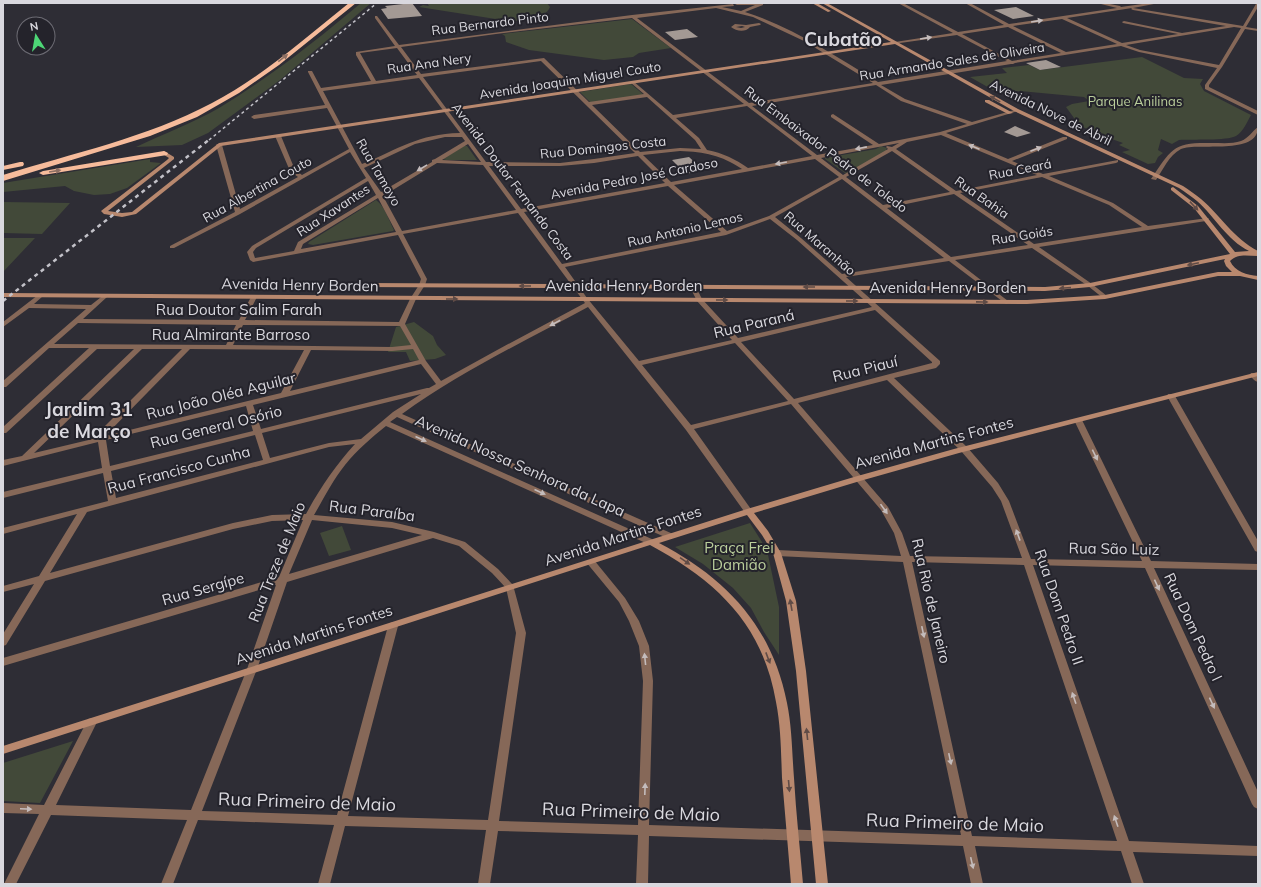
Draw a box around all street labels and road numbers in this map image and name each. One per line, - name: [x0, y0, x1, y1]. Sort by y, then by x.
- street label: Rua Bernardo Pinto: [430, 8, 550, 38]
- street label: Rua Armando Sales de Oliveira: [858, 38, 1046, 84]
- street label: Rua Ana Nery: [386, 49, 472, 77]
- street label: Avenida Joaquim Miguel Couto: [478, 58, 662, 102]
- street label: Avenida Nove de Abril: [987, 76, 1115, 148]
- street label: Rua Embaixador Pedro de Toledo: [741, 82, 911, 216]
- street label: Avenida Doutor Fernando Costa: [449, 99, 577, 263]
- street label: Rua Domingos Costa: [539, 132, 667, 162]
- street label: Rua Tamoyo: [353, 135, 405, 209]
- street label: Rua Albertina Couto: [200, 152, 314, 226]
- street label: Avenida Pedro José Cardoso: [549, 154, 719, 202]
- street label: Rua Ceará: [987, 155, 1053, 183]
- street label: Rua Bahia: [952, 172, 1012, 222]
- street label: Rua Xavantes: [293, 180, 373, 240]
- street label: Rua Antonio Lemos: [626, 208, 744, 250]
- street label: Rua Maranhão: [781, 208, 859, 278]
- street label: Rua Goiás: [990, 222, 1054, 248]
- street label: Avenida Henry Borden: [221, 274, 379, 295]
- street label: Avenida Henry Borden: [545, 276, 703, 295]
- street label: Avenida Henry Borden: [869, 278, 1027, 297]
- street label: Rua Doutor Salim Farah: [156, 300, 322, 319]
- street label: Rua Paraná: [712, 305, 796, 342]
- street label: Rua Almirante Barroso: [152, 325, 310, 344]
- street label: Rua Piauí: [830, 351, 901, 386]
- street label: Rua João Oléa Aguilar: [144, 368, 298, 423]
- street label: Rua General Osório: [148, 401, 284, 452]
- street label: Avenida Nossa Senhora da Lapa: [412, 411, 628, 520]
- street label: Avenida Martins Fontes: [852, 412, 1015, 473]
- street label: Rua Francisco Cunha: [105, 441, 252, 498]
- street label: Rua Paraíba: [328, 496, 416, 525]
- street label: Rua Treze de Maio: [244, 499, 309, 625]
- street label: Avenida Martins Fontes: [542, 501, 704, 570]
- street label: Rua Rio de Janeiro: [908, 536, 955, 665]
- street label: Rua São Luiz: [1068, 538, 1160, 559]
- street label: Rua Dom Pedro II: [1031, 547, 1088, 667]
- street label: Rua Sergípe: [160, 568, 246, 609]
- street label: Rua Dom Pedro I: [1160, 570, 1227, 684]
- street label: Avenida Martins Fontes: [233, 600, 395, 669]
- street label: Rua Primeiro de Maio: [218, 787, 396, 816]
- street label: Rua Primeiro de Maio: [542, 797, 720, 826]
- street label: Rua Primeiro de Maio: [866, 808, 1044, 837]

